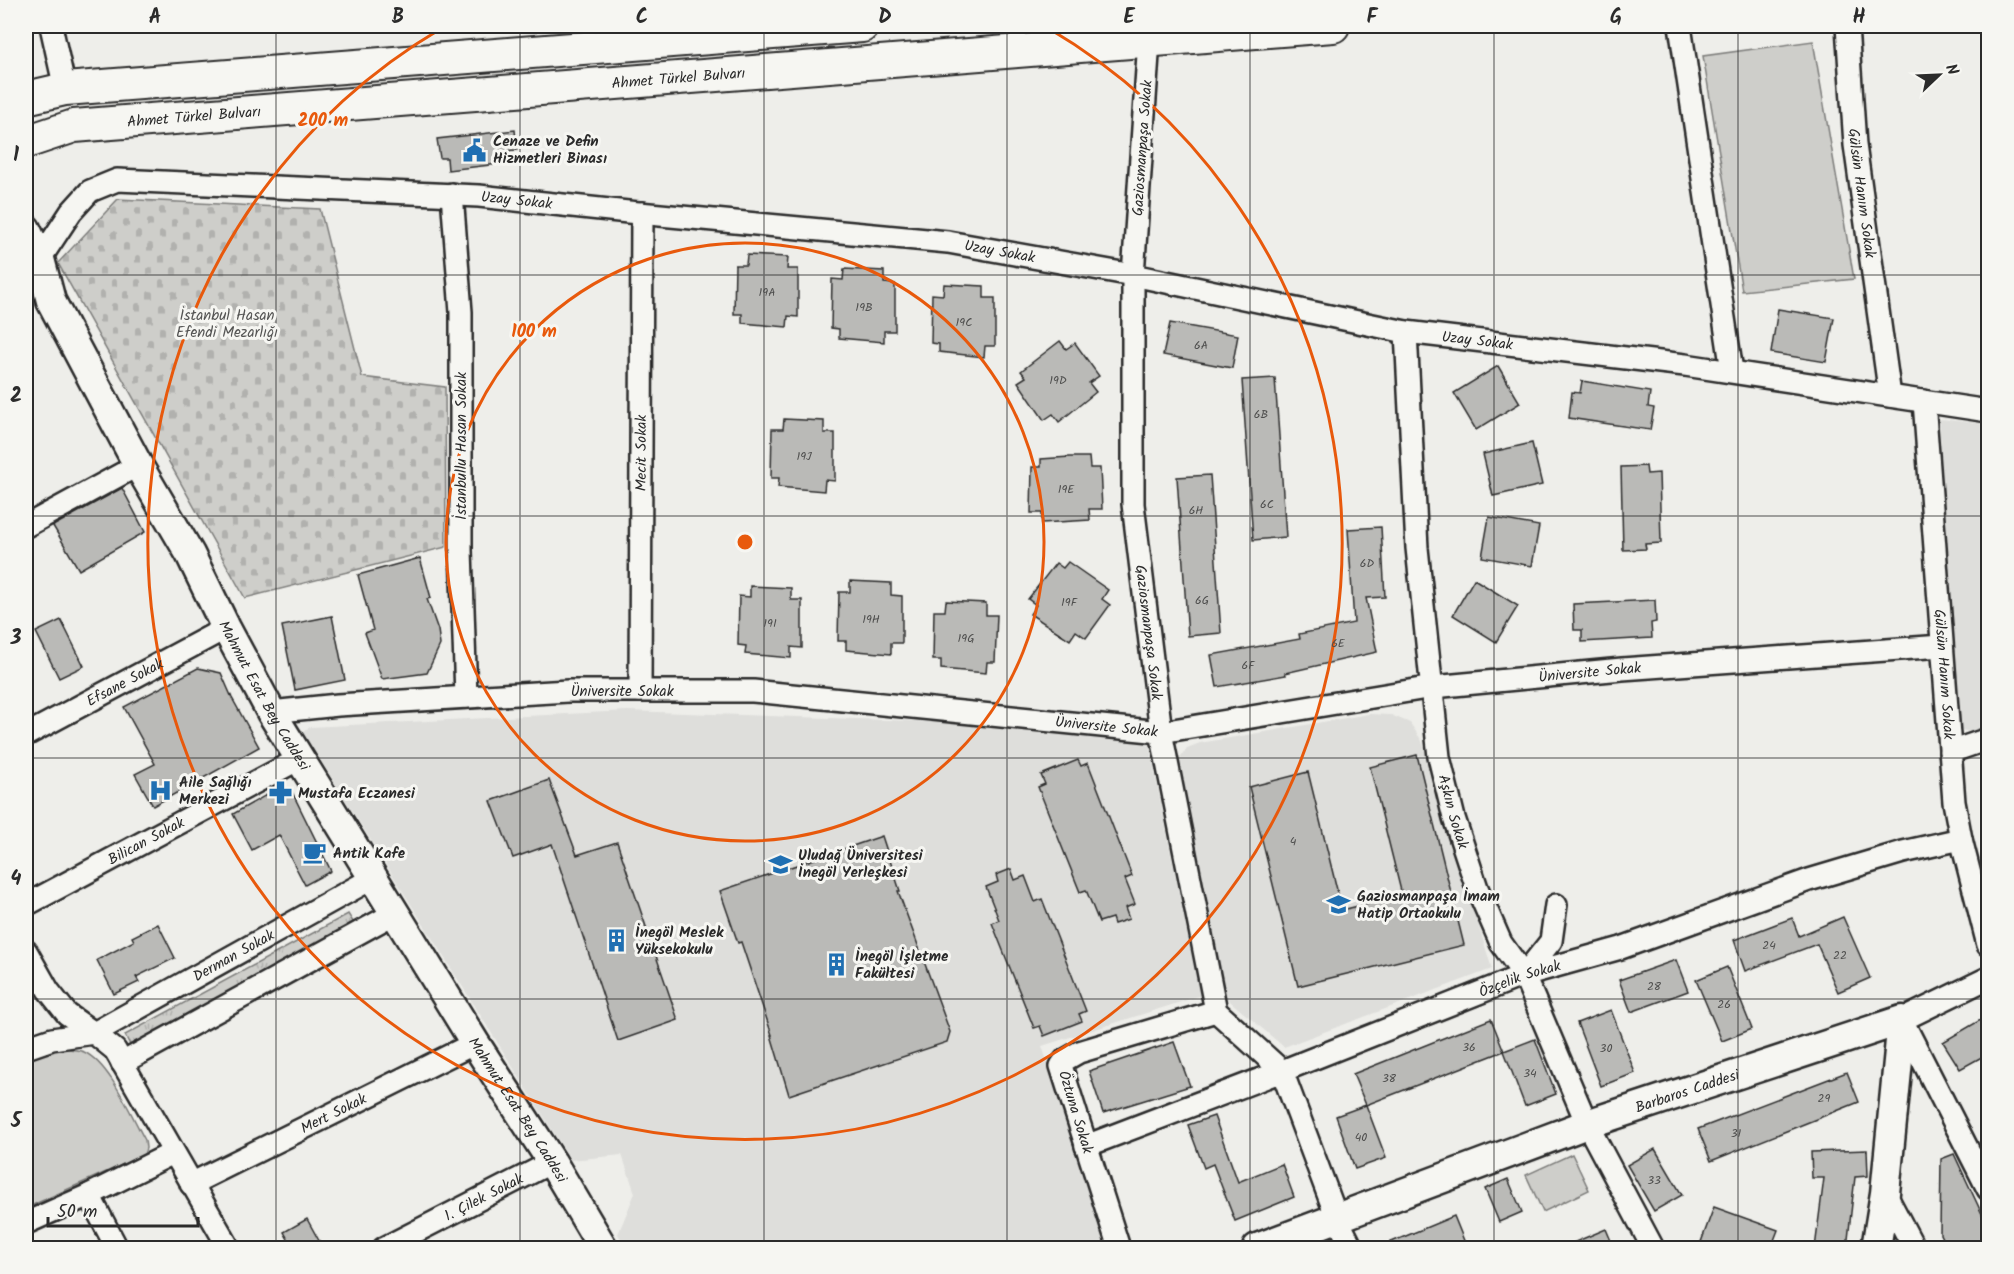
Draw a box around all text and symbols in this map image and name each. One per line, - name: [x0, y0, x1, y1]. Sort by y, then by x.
- text: A: [149, 2, 161, 34]
- text: B: [392, 2, 404, 34]
- text: C: [636, 2, 648, 34]
- text: D: [878, 2, 892, 34]
- text: E: [1123, 2, 1135, 34]
- text: F: [1367, 2, 1379, 34]
- text: G: [1610, 2, 1622, 34]
- text: H: [1852, 2, 1866, 34]
- north arrow: [1909, 45, 1969, 105]
- text: N: [1938, 60, 1965, 79]
- street label: Ahmet Türkel Bulvarı: [611, 62, 746, 96]
- street label: Gaziosmanpaşa Sokak: [1126, 78, 1160, 217]
- street label: Ahmet Türkel Bulvarı: [126, 100, 262, 135]
- text: 200 m: [298, 107, 349, 136]
- street label: Gülsün Hanım Sokak: [1841, 128, 1882, 261]
- place label: Cenaze ve Defin Hizmetleri Binası: [493, 130, 607, 171]
- public building icon: Cenaze ve Defin Hizmetleri Binası: [462, 137, 488, 163]
- text: 1: [13, 140, 19, 172]
- street label: Uzay Sokak: [480, 185, 554, 217]
- street label: Uzay Sokak: [962, 234, 1038, 270]
- house number: 19A: [759, 283, 775, 302]
- house number: 19B: [855, 298, 873, 317]
- park label: İstanbul Hasan Efendi Mezarlığı: [176, 304, 278, 345]
- house number: 19C: [956, 313, 972, 332]
- text: 100 m: [511, 318, 557, 347]
- street label: Uzay Sokak: [1440, 325, 1515, 358]
- house number: 6A: [1194, 336, 1208, 355]
- street label: İstanbullu Hasan Sokak: [450, 371, 474, 520]
- house number: 19D: [1049, 371, 1067, 390]
- text: 2: [10, 381, 22, 413]
- house number: 6B: [1254, 405, 1268, 424]
- street label: Mecit Sokak: [630, 414, 654, 491]
- house number: 19J: [796, 447, 812, 466]
- house number: 19E: [1058, 480, 1075, 499]
- house number: 6C: [1260, 495, 1274, 514]
- house number: 6H: [1189, 501, 1203, 520]
- centre of rings: [735, 532, 755, 552]
- house number: 6D: [1360, 554, 1374, 573]
- street label: Gaziosmanpaşa Sokak: [1128, 564, 1168, 703]
- house number: 6G: [1195, 591, 1209, 610]
- house number: 19F: [1061, 593, 1079, 612]
- street label: Gülsün Hanım Sokak: [1927, 608, 1960, 741]
- house number: 19H: [862, 610, 880, 629]
- house number: 19I: [763, 614, 777, 633]
- street label: Mahmut Esat Bey Caddesi: [211, 617, 316, 777]
- text: 3: [10, 623, 22, 655]
- house number: 19G: [958, 629, 974, 648]
- house number: 6E: [1331, 634, 1346, 653]
- street label: Efsane Sokak: [82, 652, 169, 714]
- house number: 6F: [1242, 656, 1256, 675]
- street label: Üniversite Sokak: [1537, 657, 1643, 690]
- street label: Üniversite Sokak: [571, 680, 675, 704]
- street label: Üniversite Sokak: [1054, 710, 1160, 745]
- place label: Aile Sağlığı Merkezi: [179, 771, 251, 812]
- street label: Aşkın Sokak: [1431, 772, 1475, 853]
- hospital icon: Aile Sağlığı Merkezi: [148, 778, 174, 804]
- pharmacy icon: Mustafa Eczanesi: [267, 780, 293, 806]
- place label: Mustafa Eczanesi: [298, 782, 416, 806]
- street label: Bilican Sokak: [104, 811, 190, 872]
- house number: 4: [1290, 832, 1297, 851]
- cafe icon: Antik Kafe: [302, 840, 328, 866]
- place label: Antik Kafe: [333, 842, 406, 866]
- place label: Uludağ Üniversitesi İnegöl Yerleşkesi: [798, 844, 924, 885]
- school or university icon: Uludağ Üniversitesi İnegöl Yerleşkesi: [767, 851, 793, 877]
- text: 4: [11, 864, 22, 896]
- place label: Gaziosmanpaşa İmam Hatip Ortaokulu: [1357, 885, 1500, 926]
- school or university icon: Gaziosmanpaşa İmam Hatip Ortaokulu: [1326, 892, 1352, 918]
- place label: İnegöl Meslek Yüksekokulu: [635, 921, 724, 962]
- street label: Derman Sokak: [189, 923, 280, 989]
- building icon: İnegöl Meslek Yüksekokulu: [604, 928, 630, 954]
- house number: 24: [1762, 936, 1776, 955]
- place label: İnegöl İşletme Fakültesi: [855, 945, 949, 986]
- house number: 22: [1833, 946, 1847, 965]
- building icon: İnegöl İşletme Fakültesi: [824, 952, 850, 978]
- street label: Özçelik Sokak: [1475, 954, 1565, 1005]
- house number: 28: [1647, 977, 1662, 996]
- house number: 26: [1717, 995, 1731, 1014]
- street label: Mahmut Esat Bey Caddesi: [461, 1033, 574, 1189]
- house number: 36: [1462, 1038, 1476, 1057]
- house number: 30: [1600, 1039, 1612, 1058]
- street label: Barbaros Caddesi: [1632, 1063, 1744, 1120]
- house number: 34: [1523, 1064, 1537, 1083]
- street label: Öztuna Sokak: [1051, 1068, 1099, 1158]
- house number: 38: [1382, 1069, 1397, 1088]
- street label: Mert Sokak: [297, 1087, 372, 1141]
- house number: 29: [1818, 1089, 1831, 1108]
- text: 5: [10, 1106, 23, 1138]
- house number: 31: [1731, 1124, 1742, 1143]
- house number: 40: [1355, 1128, 1367, 1147]
- street label: 1. Çilek Sokak: [440, 1167, 529, 1228]
- house number: 33: [1647, 1171, 1661, 1190]
- scale bar: [48, 1190, 198, 1228]
- text: 50 m: [57, 1198, 97, 1227]

